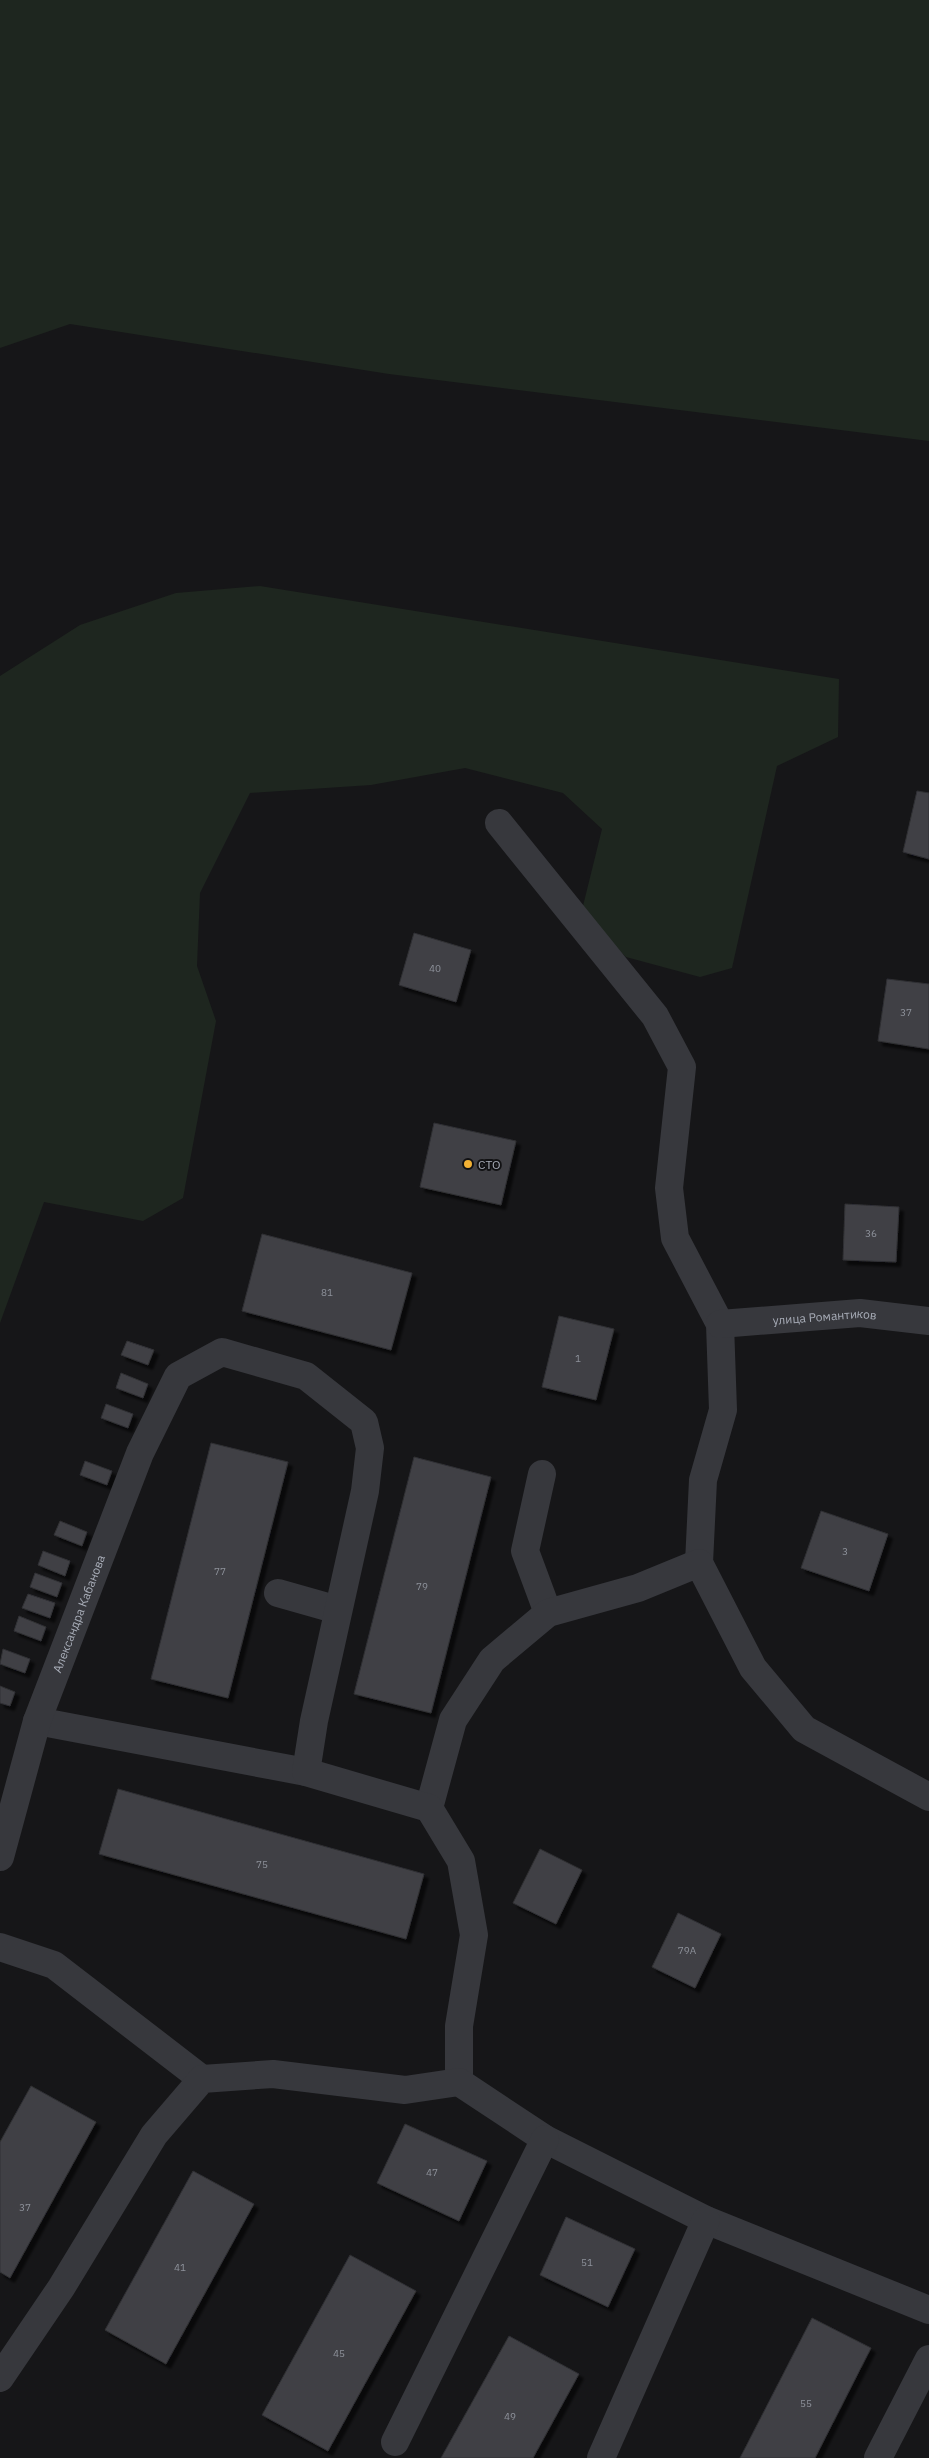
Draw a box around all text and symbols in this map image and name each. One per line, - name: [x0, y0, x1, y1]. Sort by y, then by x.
- house number: 40: [429, 962, 441, 975]
- house number: 37: [900, 1006, 912, 1019]
- place label: СТО: [478, 1157, 501, 1172]
- marker: СТО: [462, 1158, 474, 1170]
- house number: 36: [865, 1227, 877, 1240]
- house number: 81: [321, 1286, 333, 1299]
- street label: улица Романтиков: [772, 1305, 877, 1327]
- house number: 1: [575, 1352, 581, 1365]
- house number: 3: [842, 1545, 848, 1558]
- street label: Александра Кабанова: [49, 1552, 108, 1675]
- house number: 77: [214, 1565, 226, 1578]
- house number: 79: [416, 1580, 428, 1593]
- house number: 75: [256, 1858, 268, 1871]
- house number: 79А: [678, 1944, 697, 1957]
- house number: 47: [426, 2166, 438, 2179]
- house number: 37: [19, 2201, 31, 2214]
- house number: 51: [581, 2256, 593, 2269]
- house number: 41: [174, 2261, 186, 2274]
- house number: 45: [333, 2347, 345, 2360]
- house number: 55: [800, 2397, 812, 2410]
- house number: 49: [504, 2410, 516, 2423]

